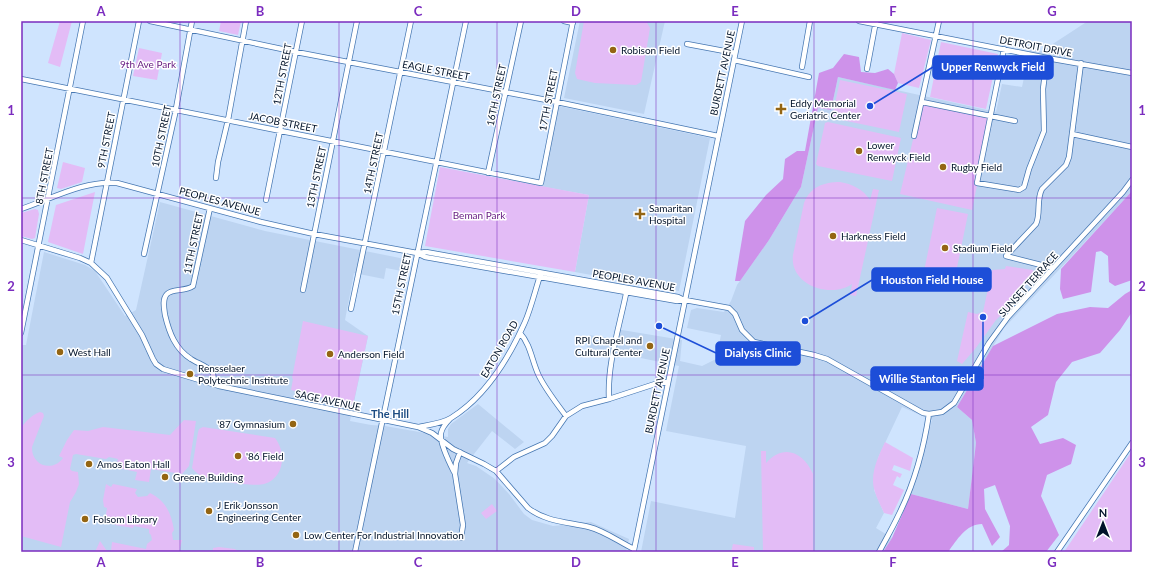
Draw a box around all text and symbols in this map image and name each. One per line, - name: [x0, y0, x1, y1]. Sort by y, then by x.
- text: A: [95, 3, 106, 19]
- text: B: [256, 3, 265, 19]
- text: C: [414, 3, 423, 19]
- text: D: [571, 3, 581, 19]
- text: E: [731, 3, 739, 19]
- text: F: [889, 3, 897, 19]
- text: G: [1047, 3, 1057, 19]
- street label: BURDETT AVENUE: [707, 29, 737, 117]
- street label: DETROIT DRIVE: [999, 33, 1074, 59]
- street label: 12TH STREET: [270, 42, 294, 106]
- place label: Robison Field: [621, 44, 680, 56]
- marker: Robison Field: [608, 45, 618, 55]
- callout: Upper Renwyck Field: [933, 56, 1053, 79]
- park label: 9th Ave Park: [120, 58, 177, 70]
- street label: EAGLE STREET: [401, 58, 471, 82]
- text: Upper Renwyck Field: [941, 60, 1045, 73]
- street label: 16TH STREET: [484, 63, 508, 127]
- street label: 17TH STREET: [536, 68, 560, 132]
- place label: Eddy Memorial Geriatric Center: [790, 97, 861, 121]
- text: 1: [7, 102, 15, 118]
- text: 1: [1138, 102, 1146, 118]
- marker: Eddy Memorial Geriatric Center: [775, 103, 787, 115]
- street label: 10TH STREET: [149, 104, 173, 168]
- street label: JACOB STREET: [248, 109, 318, 135]
- street label: 9TH STREET: [95, 111, 117, 169]
- street label: 14TH STREET: [361, 131, 385, 195]
- place label: Lower Renwyck Field: [867, 139, 930, 163]
- street label: 13TH STREET: [304, 145, 328, 209]
- marker: Lower Renwyck Field: [854, 146, 864, 156]
- street label: 8TH STREET: [33, 147, 55, 205]
- place label: Rugby Field: [951, 161, 1002, 173]
- marker: Rugby Field: [938, 162, 948, 172]
- street label: PEOPLES AVENUE: [178, 184, 262, 218]
- place label: Samaritan Hospital: [649, 202, 693, 226]
- marker: Samaritan Hospital: [634, 208, 646, 220]
- park label: Beman Park: [453, 209, 506, 221]
- street label: 11TH STREET: [181, 211, 205, 275]
- place label: Harkness Field: [841, 230, 906, 242]
- marker: Harkness Field: [828, 231, 838, 241]
- place label: Stadium Field: [953, 242, 1012, 254]
- marker: Stadium Field: [940, 243, 950, 253]
- street label: SUNSET TERRACE: [996, 249, 1060, 319]
- street label: 15TH STREET: [389, 252, 413, 316]
- street label: PEOPLES AVENUE: [592, 267, 676, 293]
- callout: Houston Field House: [872, 268, 991, 291]
- text: Houston Field House: [881, 273, 984, 286]
- text: 2: [7, 278, 15, 294]
- text: 2: [1138, 278, 1146, 294]
- street label: EATON ROAD: [478, 318, 520, 380]
- place label: RPI Chapel and Cultural Center: [575, 334, 642, 358]
- marker: RPI Chapel and Cultural Center: [645, 341, 655, 351]
- callout: Dialysis Clinic: [716, 342, 800, 365]
- place label: West Hall: [68, 346, 111, 358]
- text: Dialysis Clinic: [724, 346, 792, 359]
- marker: West Hall: [55, 347, 65, 357]
- street label: BURDETT AVENUE: [642, 347, 672, 435]
- place label: Anderson Field: [338, 348, 404, 360]
- marker: Anderson Field: [325, 349, 335, 359]
- place label: Rensselaer Polytechnic Institute: [198, 362, 288, 386]
- callout: Willie Stanton Field: [871, 367, 983, 390]
- marker: Rensselaer Polytechnic Institute: [185, 369, 195, 379]
- text: Willie Stanton Field: [879, 372, 975, 385]
- street label: SAGE AVENUE: [294, 387, 362, 413]
- district label: The Hill: [371, 407, 409, 420]
- place label: '87 Gymnasium: [217, 418, 285, 430]
- marker: '87 Gymnasium: [288, 419, 298, 429]
- place label: '86 Field: [246, 450, 283, 462]
- marker: '86 Field: [233, 451, 243, 461]
- text: 3: [7, 454, 15, 470]
- text: 3: [1138, 454, 1146, 470]
- place label: Amos Eaton Hall: [97, 458, 170, 470]
- marker: Amos Eaton Hall: [84, 459, 94, 469]
- place label: Greene Building: [173, 471, 243, 483]
- marker: Greene Building: [160, 472, 170, 482]
- place label: J Erik Jonsson Engineering Center: [217, 499, 302, 523]
- north arrow: [1083, 503, 1123, 543]
- marker: J Erik Jonsson Engineering Center: [204, 506, 214, 516]
- text: N: [1099, 506, 1107, 519]
- place label: Folsom Library: [93, 513, 158, 525]
- marker: Folsom Library: [80, 514, 90, 524]
- place label: Low Center For Industrial Innovation: [304, 529, 464, 541]
- marker: Low Center For Industrial Innovation: [291, 530, 301, 540]
- text: A: [95, 554, 106, 570]
- text: B: [256, 554, 265, 570]
- text: C: [414, 554, 423, 570]
- text: D: [571, 554, 581, 570]
- text: E: [731, 554, 739, 570]
- text: F: [889, 554, 897, 570]
- text: G: [1047, 554, 1057, 570]

